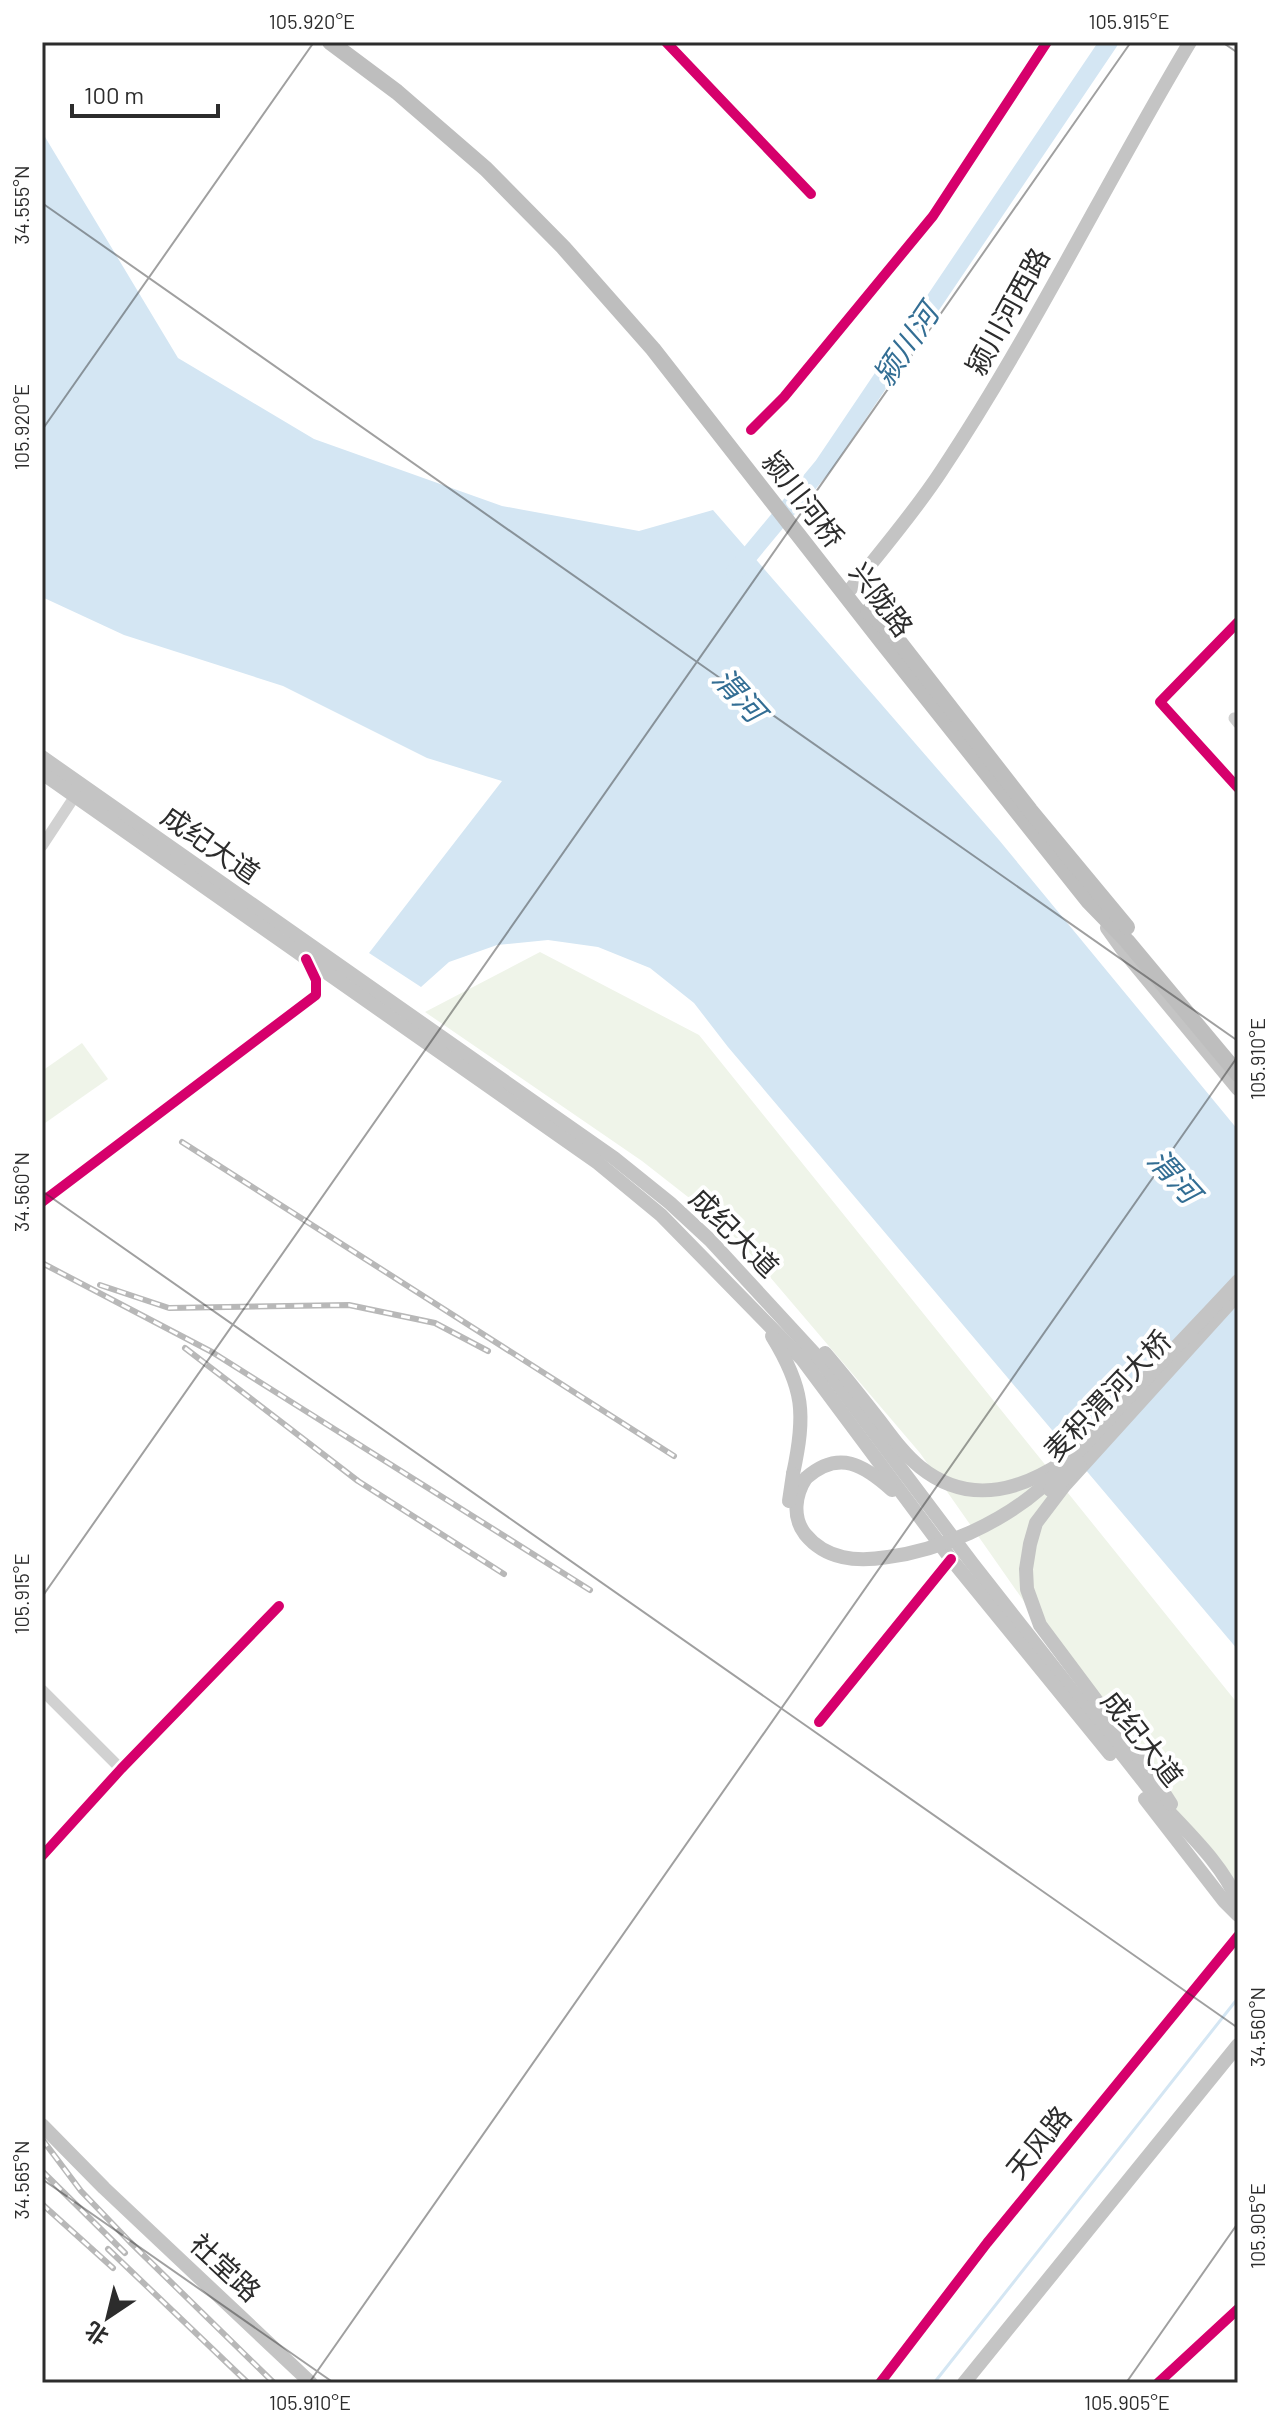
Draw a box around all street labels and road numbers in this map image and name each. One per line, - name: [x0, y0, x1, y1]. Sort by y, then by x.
- street label: 颍川河西路: [958, 242, 1056, 380]
- street label: 颍川河桥: [756, 444, 852, 554]
- street label: 兴陇路: [843, 555, 921, 643]
- street label: 成纪大道: [155, 798, 267, 890]
- street label: 成纪大道: [683, 1180, 787, 1284]
- street label: 麦积渭河大桥: [1036, 1323, 1178, 1467]
- street label: 成纪大道: [1095, 1683, 1191, 1793]
- street label: 天风路: [998, 2099, 1078, 2185]
- street label: 社堂路: [184, 2226, 268, 2308]

